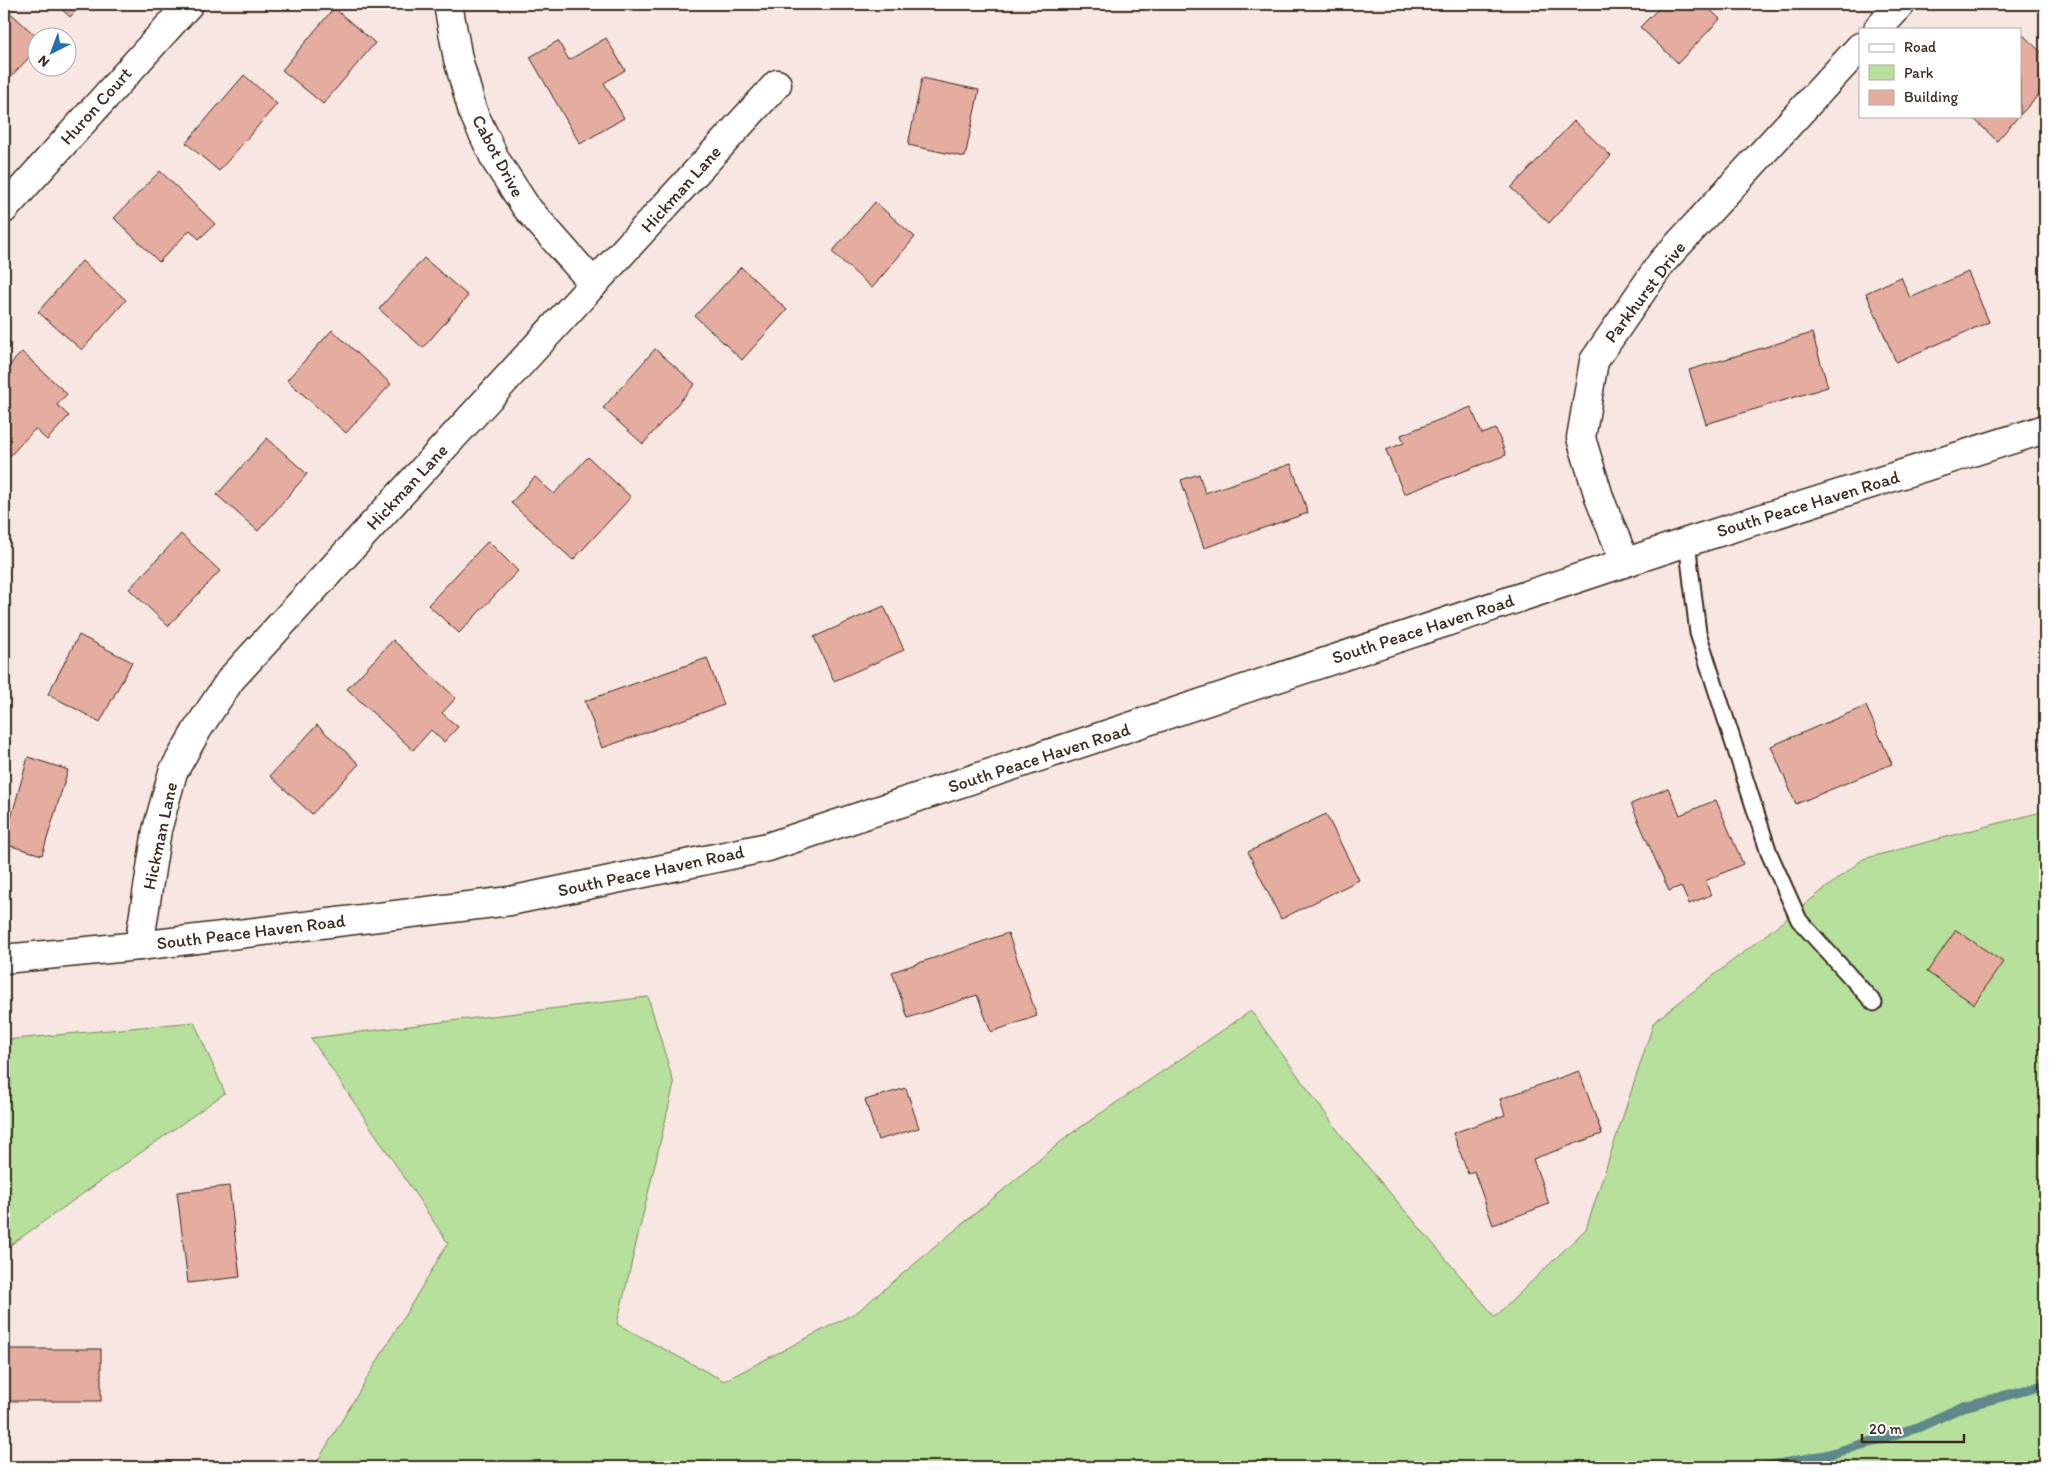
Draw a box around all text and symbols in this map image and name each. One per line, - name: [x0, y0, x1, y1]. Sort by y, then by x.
- north arrow: [28, 28, 78, 78]
- legend: [1859, 28, 2022, 118]
- text: Road: [1904, 38, 1937, 56]
- text: N: [34, 52, 53, 71]
- street label: Huron Court: [55, 62, 137, 149]
- text: Park: [1904, 64, 1934, 82]
- text: Building: [1904, 88, 1958, 106]
- street label: Cabot Drive: [467, 111, 529, 201]
- street label: Hickman Lane: [636, 141, 726, 237]
- street label: Parkhurst Drive: [1600, 237, 1690, 347]
- street label: Hickman Lane: [362, 439, 452, 535]
- street label: South Peace Haven Road: [1714, 466, 1902, 542]
- street label: South Peace Haven Road: [1329, 589, 1517, 669]
- street label: South Peace Haven Road: [945, 718, 1133, 798]
- street label: Hickman Lane: [138, 780, 182, 892]
- street label: South Peace Haven Road: [556, 840, 746, 902]
- street label: South Peace Haven Road: [155, 909, 347, 954]
- scale bar: [1862, 1411, 1964, 1443]
- text: 20 m: [1869, 1420, 1903, 1438]

